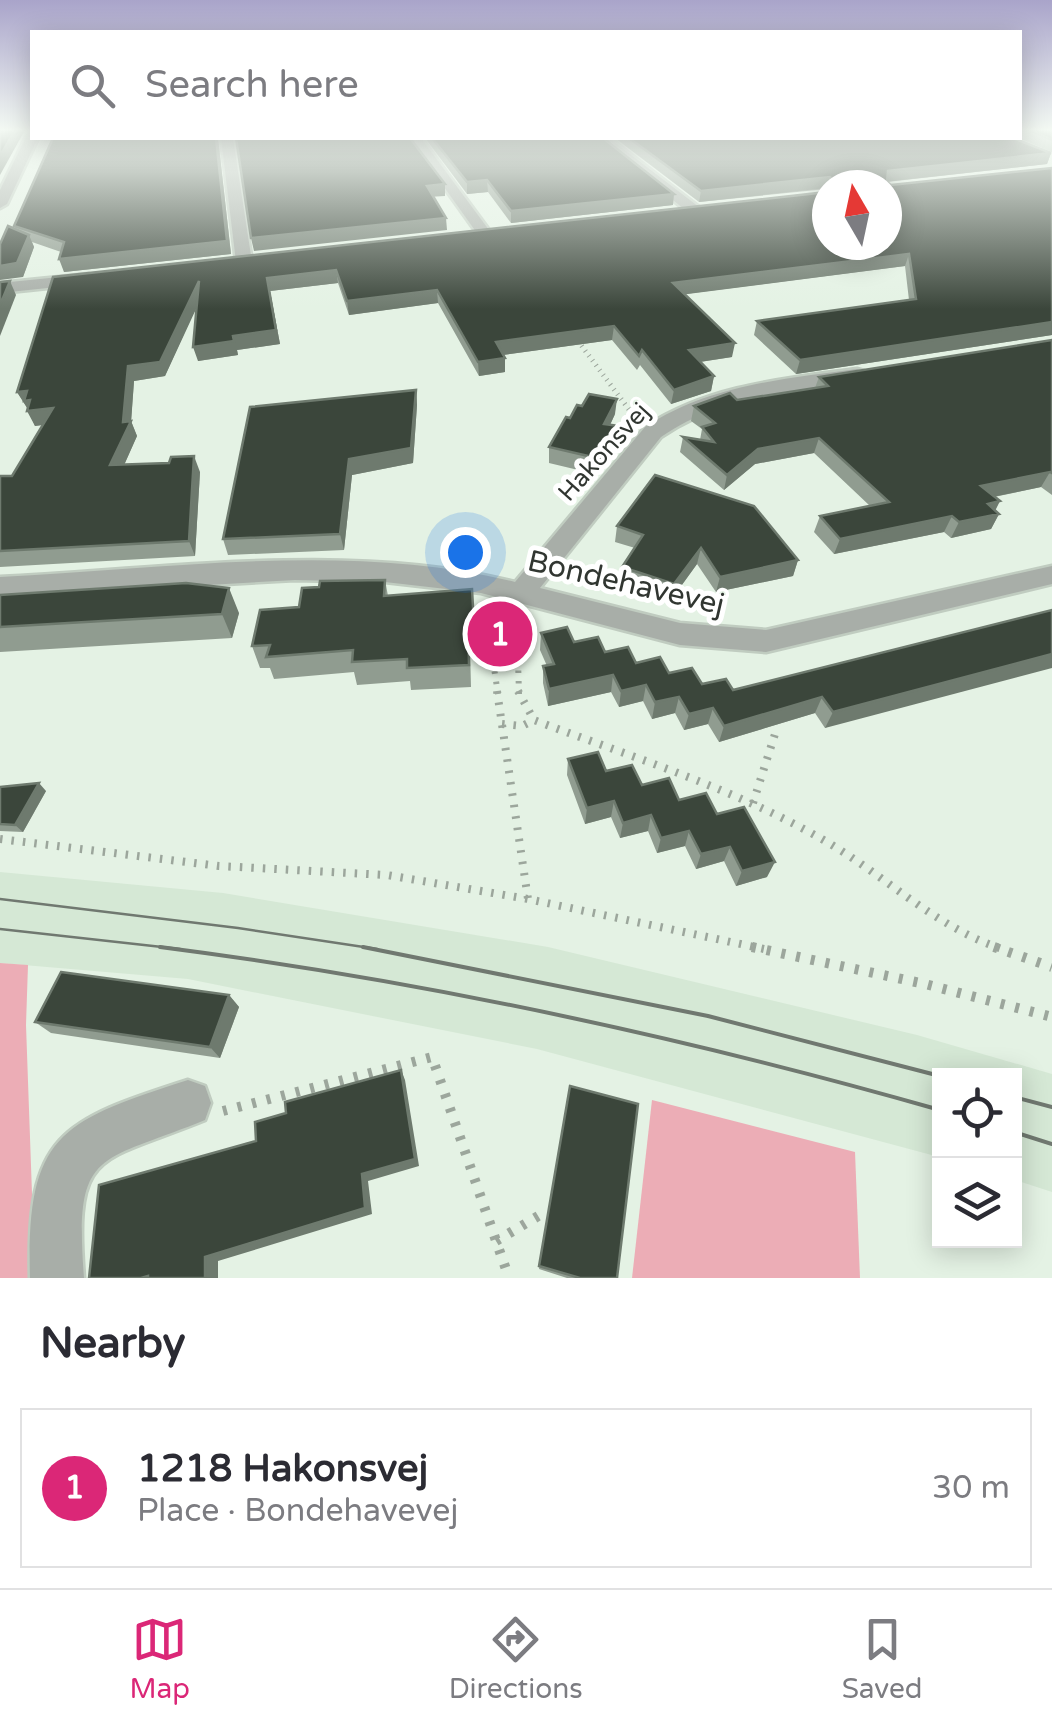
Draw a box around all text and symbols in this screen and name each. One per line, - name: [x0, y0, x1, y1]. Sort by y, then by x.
- search box: [30, 30, 1022, 140]
- icon: search: [65, 58, 120, 113]
- text: Search here: [145, 62, 359, 108]
- north arrow: [812, 170, 902, 260]
- street label: Hakonsvej: [552, 397, 656, 507]
- your location: [440, 527, 491, 578]
- street label: Bondehavevej: [524, 542, 728, 624]
- pin: 1: [468, 596, 532, 672]
- map controls: [932, 1068, 1022, 1248]
- button: locate: [932, 1068, 1022, 1158]
- button: layers: [932, 1158, 1022, 1248]
- text: Nearby: [40, 1318, 185, 1369]
- text: 1218 Hakonsvej: [137, 1446, 428, 1492]
- text: 1: [64, 1469, 85, 1507]
- text: 30 m: [932, 1469, 1010, 1507]
- text: Place · Bondehavevej: [137, 1492, 458, 1530]
- tab: Map: [129, 1612, 190, 1706]
- tab: Directions: [449, 1612, 583, 1706]
- tab: Saved: [842, 1612, 923, 1706]

